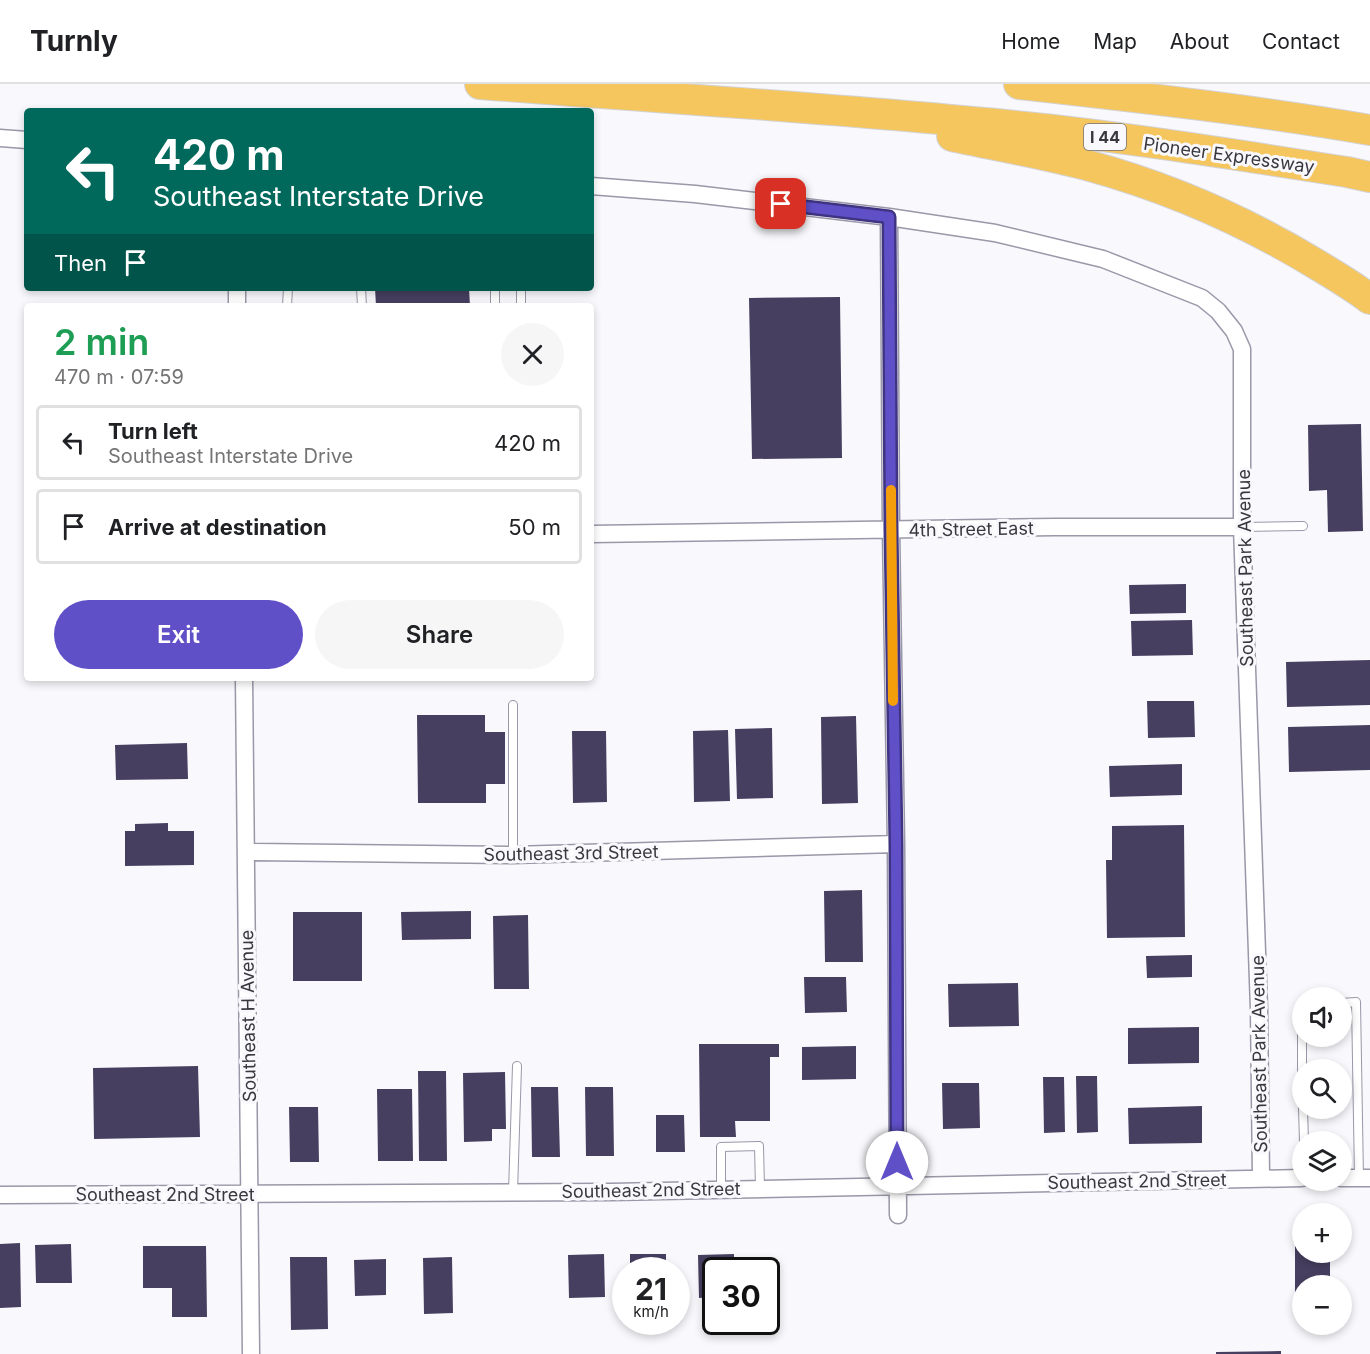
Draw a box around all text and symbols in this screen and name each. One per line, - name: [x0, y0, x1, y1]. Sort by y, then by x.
- text: Turnly: [30, 24, 118, 58]
- text: Home: [1001, 29, 1060, 54]
- text: Map: [1093, 29, 1137, 54]
- text: About: [1170, 29, 1229, 54]
- text: Contact: [1262, 29, 1340, 54]
- road number: I 44: [1084, 124, 1126, 150]
- text: 420 m: [153, 129, 284, 180]
- icon: left: [54, 132, 132, 210]
- street label: Pioneer Expressway: [1142, 133, 1316, 177]
- pin: [755, 178, 806, 229]
- text: Southeast Interstate Drive: [153, 180, 484, 213]
- icon: arrive: [764, 187, 797, 220]
- icon: arrive: [119, 246, 152, 279]
- text: Then: [54, 250, 107, 276]
- text: 2 min: [54, 320, 149, 364]
- button: close: [501, 323, 564, 386]
- text: 470 m · 07:59: [54, 365, 184, 389]
- text: Turn left: [108, 418, 198, 444]
- icon: left: [57, 426, 90, 459]
- text: 420 m: [494, 430, 561, 456]
- text: Southeast Interstate Drive: [108, 444, 353, 468]
- street label: Southeast Park Avenue: [1233, 469, 1257, 667]
- icon: arrive: [57, 510, 90, 543]
- text: Arrive at destination: [108, 514, 327, 540]
- text: 50 m: [508, 514, 561, 540]
- street label: 4th Street East: [908, 517, 1034, 541]
- button: Exit: [54, 600, 303, 669]
- button: Share: [315, 600, 564, 669]
- street label: Southeast 3rd Street: [483, 841, 659, 865]
- street label: Southeast H Avenue: [236, 930, 260, 1102]
- street label: Southeast Park Avenue: [1247, 955, 1271, 1153]
- map controls: [1292, 987, 1352, 1335]
- button: sound: [1292, 987, 1352, 1047]
- button: search: [1292, 1059, 1352, 1119]
- position arrow: [865, 1130, 929, 1194]
- button: layers: [1292, 1131, 1352, 1191]
- street label: Southeast 2nd Street: [1047, 1169, 1227, 1193]
- street label: Southeast 2nd Street: [561, 1178, 741, 1202]
- street label: Southeast 2nd Street: [75, 1184, 255, 1205]
- button: +: [1292, 1203, 1352, 1263]
- speed limit sign: 30: [702, 1257, 780, 1335]
- text: 21: [635, 1271, 667, 1307]
- button: −: [1292, 1275, 1352, 1335]
- text: km/h: [633, 1302, 669, 1321]

